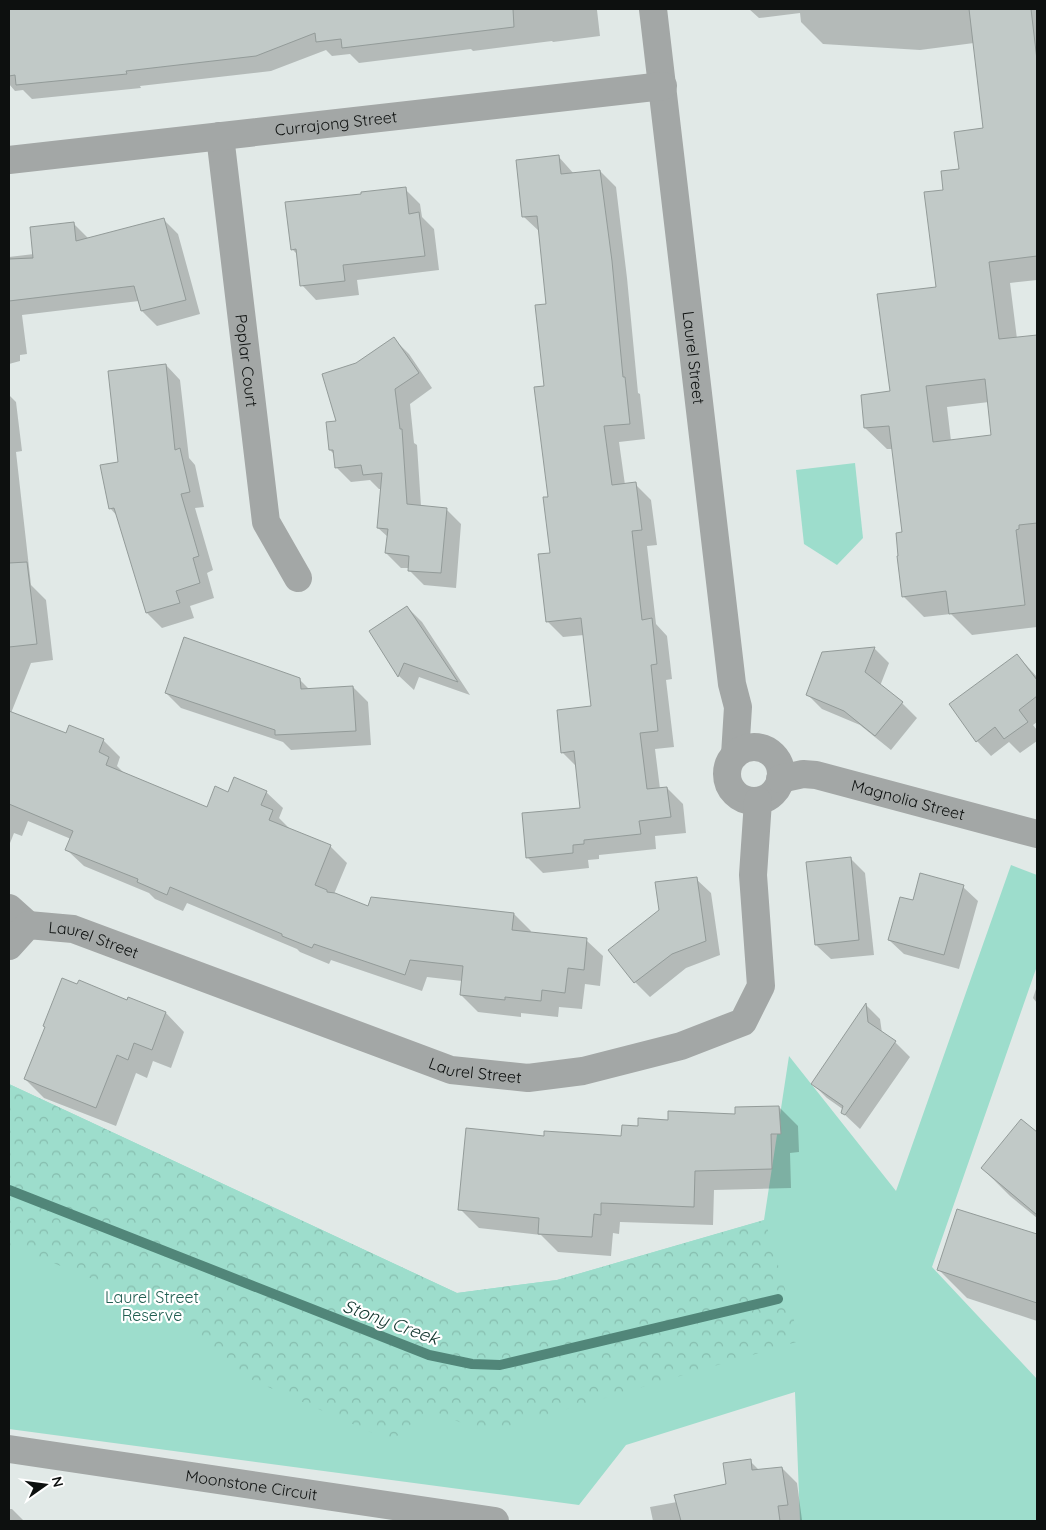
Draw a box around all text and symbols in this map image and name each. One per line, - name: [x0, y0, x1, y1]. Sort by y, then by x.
- street label: Currajong Street: [274, 106, 398, 140]
- street label: Laurel Street: [678, 310, 709, 405]
- street label: Poplar Court: [231, 313, 262, 408]
- street label: Magnolia Street: [849, 775, 967, 824]
- street label: Laurel Street: [48, 917, 142, 963]
- street label: Laurel Street: [426, 1053, 523, 1087]
- park label: Laurel Street Reserve: [105, 1287, 199, 1325]
- water label: Stony Creek: [340, 1294, 444, 1350]
- north arrow: [20, 1460, 70, 1510]
- street label: Moonstone Circuit: [184, 1465, 319, 1505]
- text: N: [48, 1475, 68, 1489]

